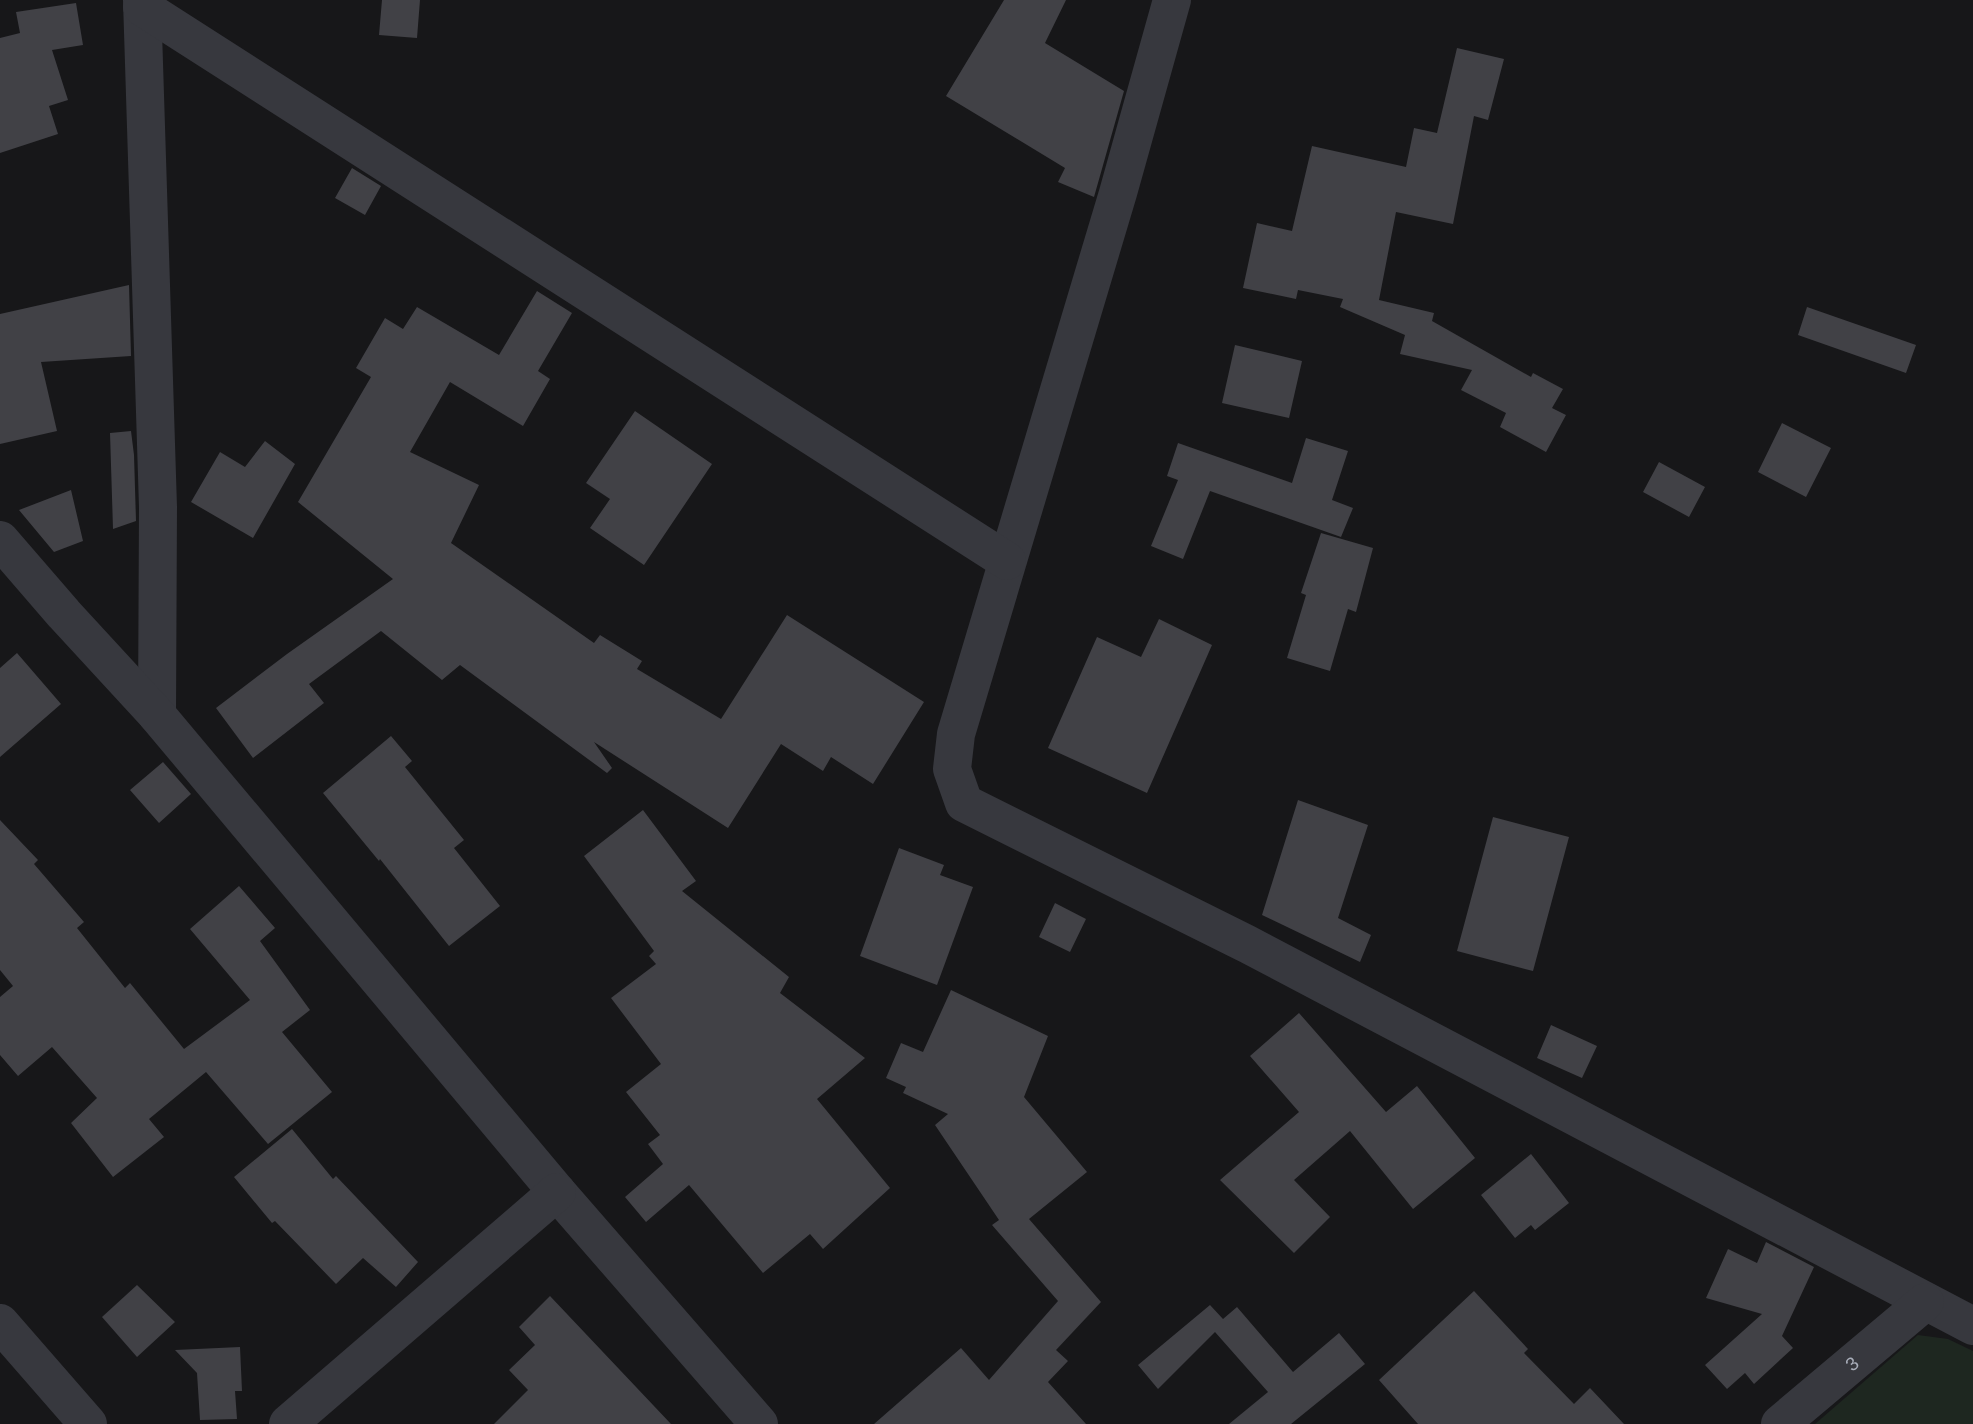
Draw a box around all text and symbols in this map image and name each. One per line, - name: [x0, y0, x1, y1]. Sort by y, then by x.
- street label: 3: [1841, 1352, 1863, 1375]

